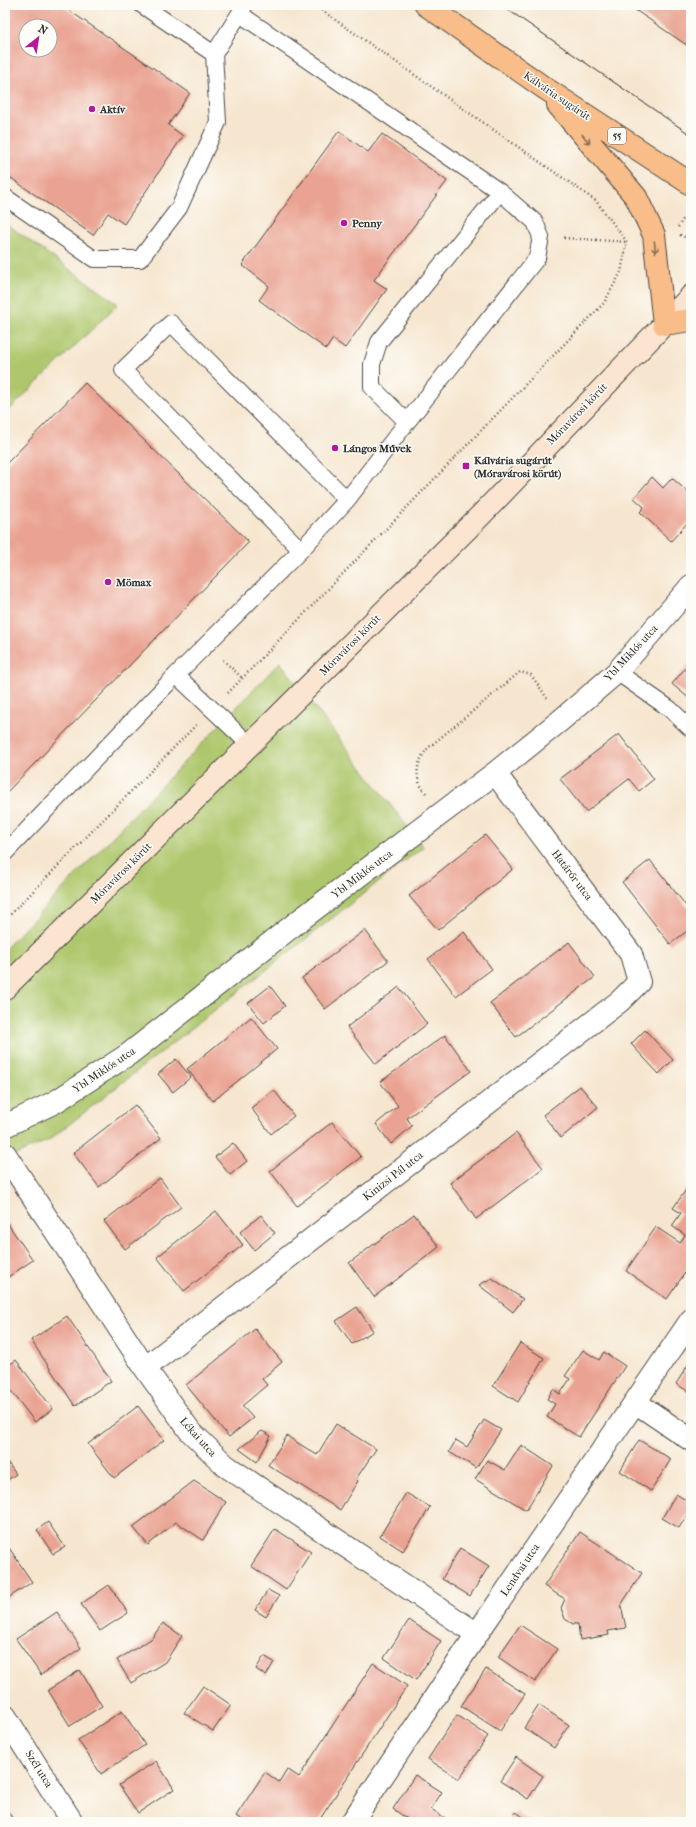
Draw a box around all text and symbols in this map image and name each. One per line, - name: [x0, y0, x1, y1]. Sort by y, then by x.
- north arrow: [18, 18, 58, 58]
- text: N: [36, 22, 50, 38]
- street label: Kálvária sugárút: [521, 69, 593, 123]
- place label: Aktív: [99, 103, 126, 116]
- marker: Aktív: [87, 104, 97, 114]
- road number: 55: [608, 128, 626, 144]
- one-way arrow: [582, 133, 591, 144]
- place label: Penny: [352, 217, 383, 230]
- marker: Penny: [339, 218, 349, 228]
- one-way arrow: [651, 240, 659, 253]
- street label: Móravárosi körút: [544, 380, 610, 448]
- place label: Lángos Művek: [343, 442, 412, 455]
- marker: Lángos Művek: [330, 443, 340, 453]
- place label: Kálvária sugárút (Móravárosi körút): [474, 454, 561, 480]
- marker: Kálvária sugárút (Móravárosi körút): [461, 461, 471, 471]
- place label: Mömax: [115, 576, 152, 589]
- marker: Mömax: [103, 577, 113, 587]
- street label: Móravárosi körút: [317, 612, 383, 678]
- street label: Ybl Miklós utca: [601, 621, 661, 685]
- street label: Móravárosi körút: [88, 840, 154, 906]
- street label: Ybl Miklós utca: [328, 846, 396, 902]
- street label: Határőr utca: [549, 847, 596, 904]
- street label: Ybl Miklós utca: [69, 1044, 138, 1096]
- street label: Kinizsi Pál utca: [360, 1148, 426, 1203]
- street label: Lékai utca: [177, 1415, 220, 1460]
- street label: Lendvai utca: [498, 1541, 543, 1599]
- street label: Szél utca: [23, 1748, 56, 1791]

